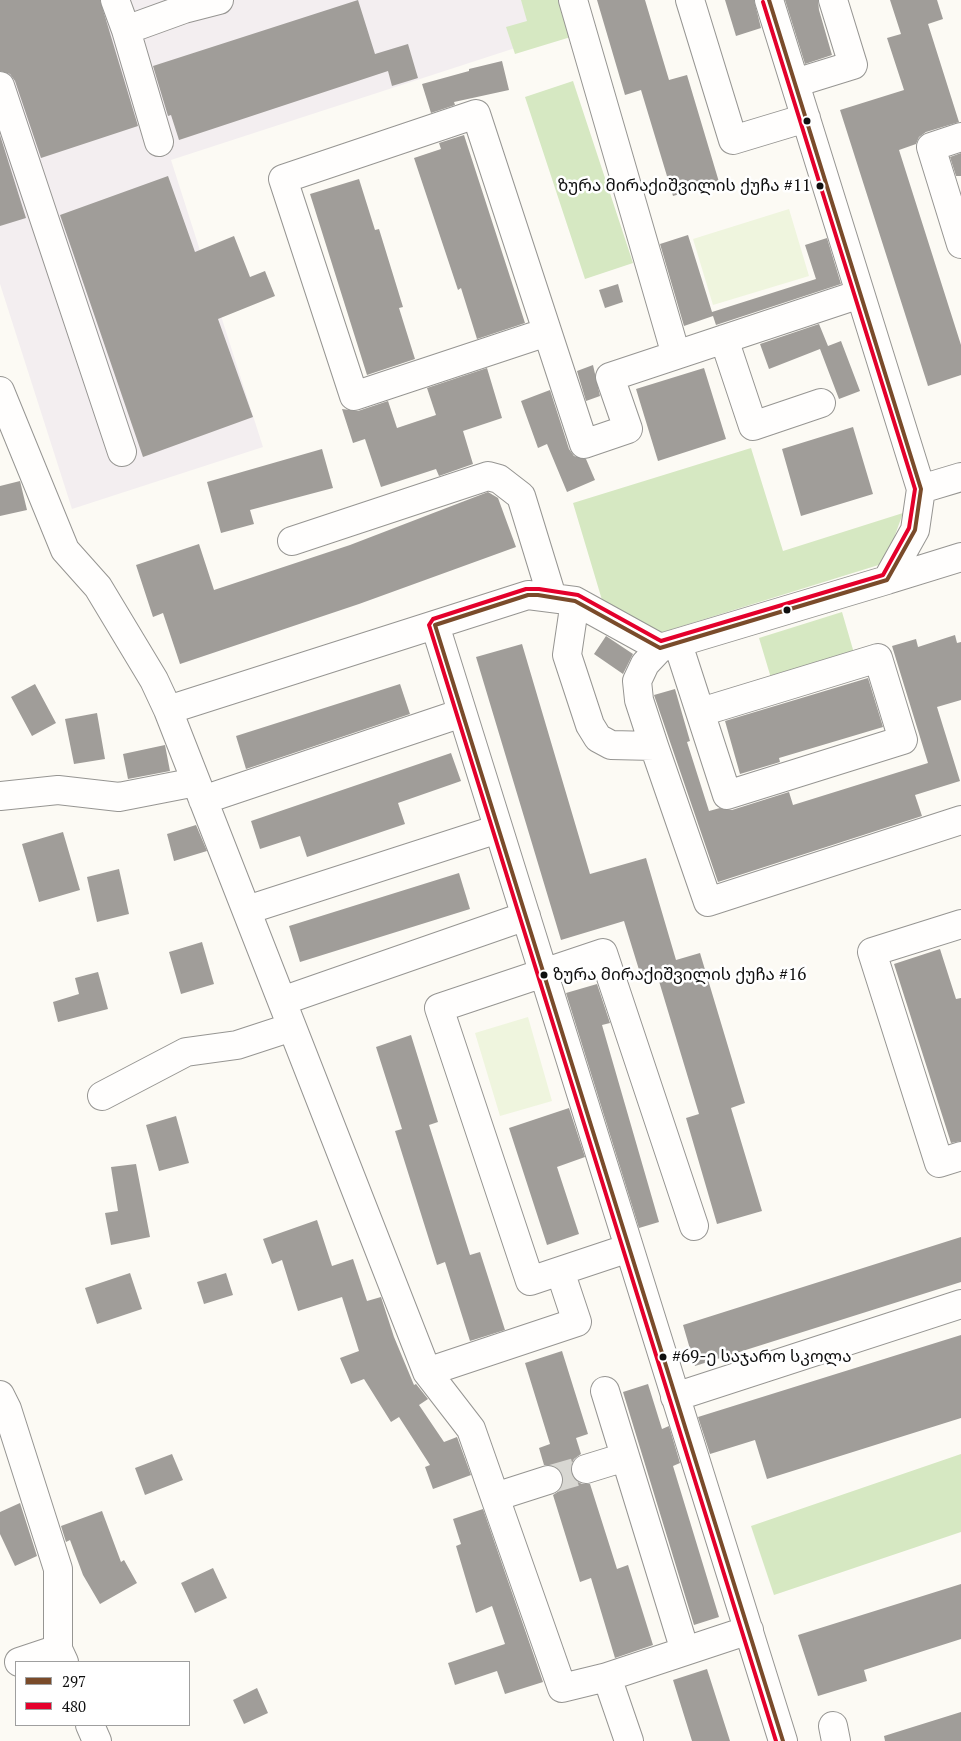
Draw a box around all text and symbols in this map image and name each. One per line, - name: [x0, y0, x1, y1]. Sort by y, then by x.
- unlabelled marker: [802, 116, 812, 126]
- place label: ზურა მირაქიშვილის ქუჩა #11: [558, 176, 811, 196]
- marker: ზურა მირაქიშვილის ქუჩა #11: [815, 181, 825, 191]
- unlabelled marker: [782, 605, 792, 615]
- place label: ზურა მირაქიშვილის ქუჩა #16: [553, 965, 806, 985]
- marker: ზურა მირაქიშვილის ქუჩა #16: [539, 970, 549, 980]
- place label: #69-ე საჯარო სკოლა: [672, 1347, 851, 1367]
- marker: #69-ე საჯარო სკოლა: [658, 1352, 668, 1362]
- legend: [15, 1661, 190, 1726]
- text: 297: [62, 1671, 86, 1691]
- text: 480: [62, 1696, 86, 1716]

